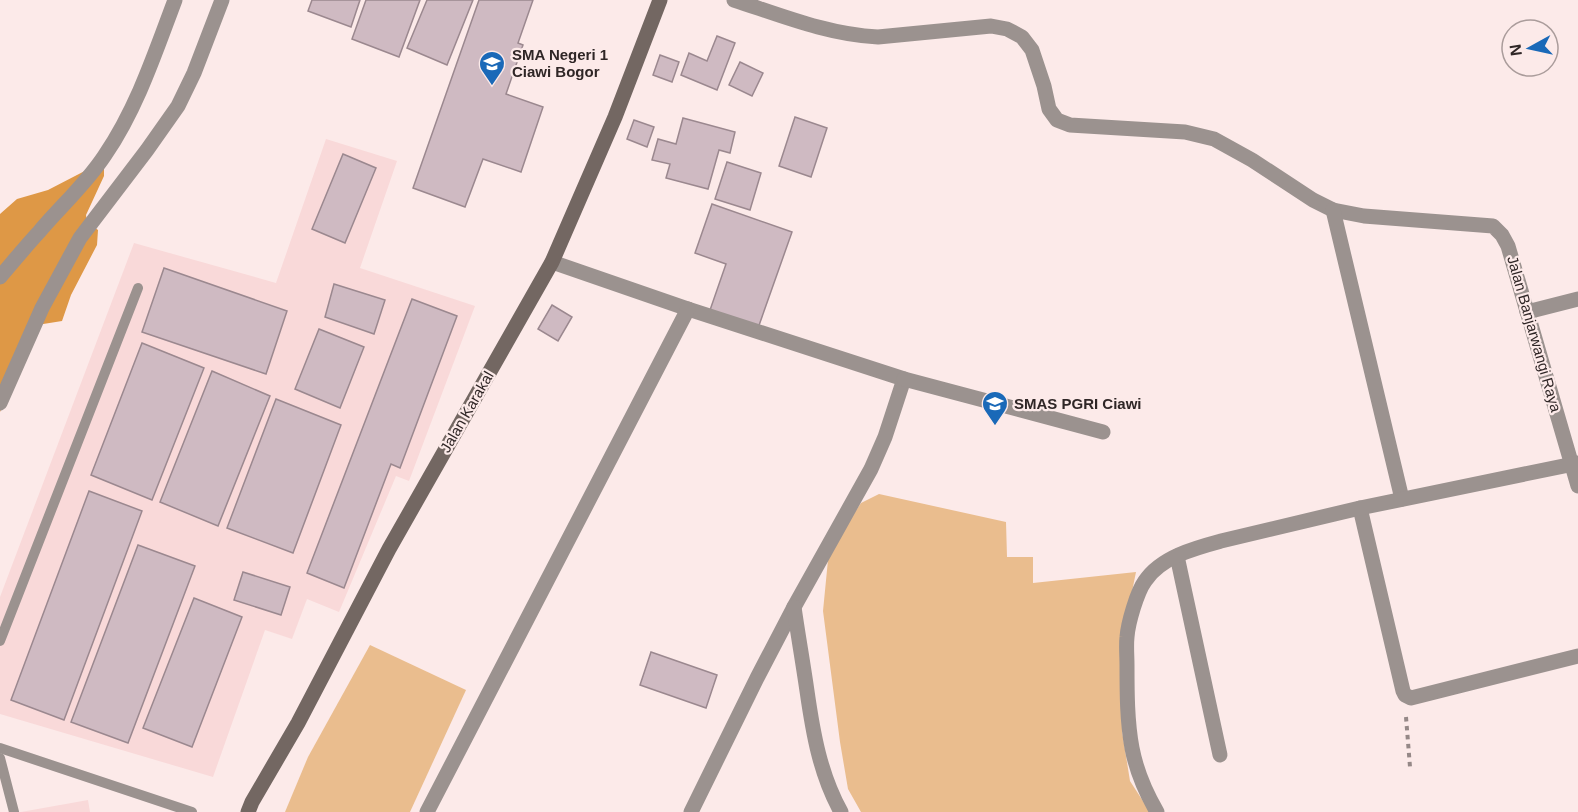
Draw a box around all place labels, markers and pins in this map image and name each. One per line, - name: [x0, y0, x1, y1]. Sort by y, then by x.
- place label: SMA Negeri 1 Ciawi Bogor: [512, 46, 608, 80]
- school or university icon: SMA Negeri 1 Ciawi Bogor: [477, 49, 507, 87]
- school or university icon: SMAS PGRI Ciawi: [980, 389, 1010, 427]
- place label: SMAS PGRI Ciawi: [1014, 395, 1142, 412]

